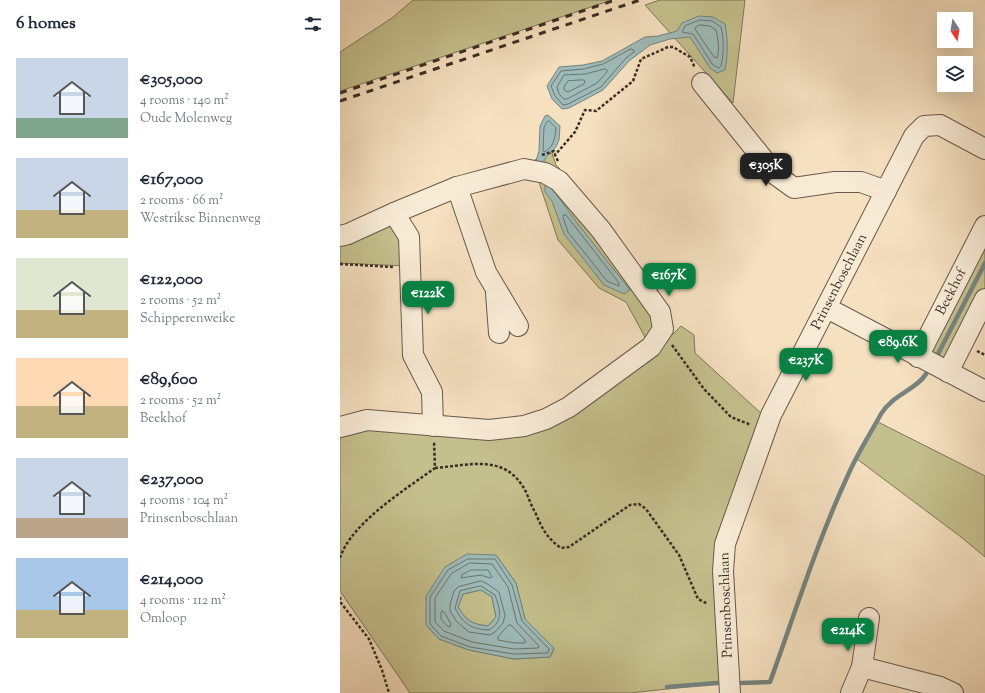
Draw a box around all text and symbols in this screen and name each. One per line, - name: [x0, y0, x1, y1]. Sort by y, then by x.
- text: 6 homes: [16, 12, 76, 36]
- north arrow: [937, 12, 973, 48]
- map controls: [937, 12, 973, 92]
- icon: filters: [302, 13, 324, 35]
- button: layers: [937, 56, 973, 92]
- text: €305,000: [140, 68, 203, 92]
- icon: home: [48, 74, 96, 122]
- text: 4 rooms · 140 m²: [140, 92, 229, 110]
- text: Oude Molenweg: [140, 110, 232, 128]
- pin: €305K: [738, 153, 794, 187]
- text: €305K: [749, 157, 783, 175]
- text: €167,000: [140, 168, 203, 192]
- icon: home: [48, 174, 96, 222]
- text: 2 rooms · 66 m²: [140, 192, 223, 210]
- text: Westrikse Binnenweg: [140, 210, 261, 228]
- street label: Prinsenboschlaan: [807, 230, 873, 334]
- pin: €167K: [641, 263, 697, 297]
- street label: Beekhof: [932, 264, 973, 319]
- text: €167K: [652, 267, 686, 285]
- text: €122,000: [140, 268, 203, 292]
- icon: home: [48, 274, 96, 322]
- pin: €122K: [400, 281, 456, 315]
- text: €122K: [411, 285, 445, 303]
- text: 2 rooms · 52 m²: [140, 292, 221, 310]
- text: Schipperenweike: [140, 310, 235, 328]
- pin: €89.6K: [865, 330, 931, 364]
- text: €89.6K: [878, 334, 918, 352]
- pin: €237K: [778, 348, 834, 382]
- text: €237K: [788, 352, 824, 370]
- text: €89,600: [140, 368, 198, 392]
- icon: home: [48, 374, 96, 422]
- text: 2 rooms · 52 m²: [140, 392, 221, 410]
- text: Beekhof: [140, 410, 186, 428]
- text: €237,000: [140, 468, 204, 492]
- icon: home: [48, 474, 96, 522]
- text: 4 rooms · 104 m²: [140, 492, 228, 510]
- text: Prinsenboschlaan: [140, 510, 238, 528]
- street label: Prinsenboschlaan: [715, 552, 739, 658]
- text: €214,000: [140, 568, 203, 592]
- icon: home: [48, 574, 96, 622]
- text: 4 rooms · 112 m²: [140, 592, 226, 610]
- text: Omloop: [140, 610, 187, 628]
- pin: €214K: [820, 618, 876, 652]
- text: €214K: [831, 622, 865, 640]

